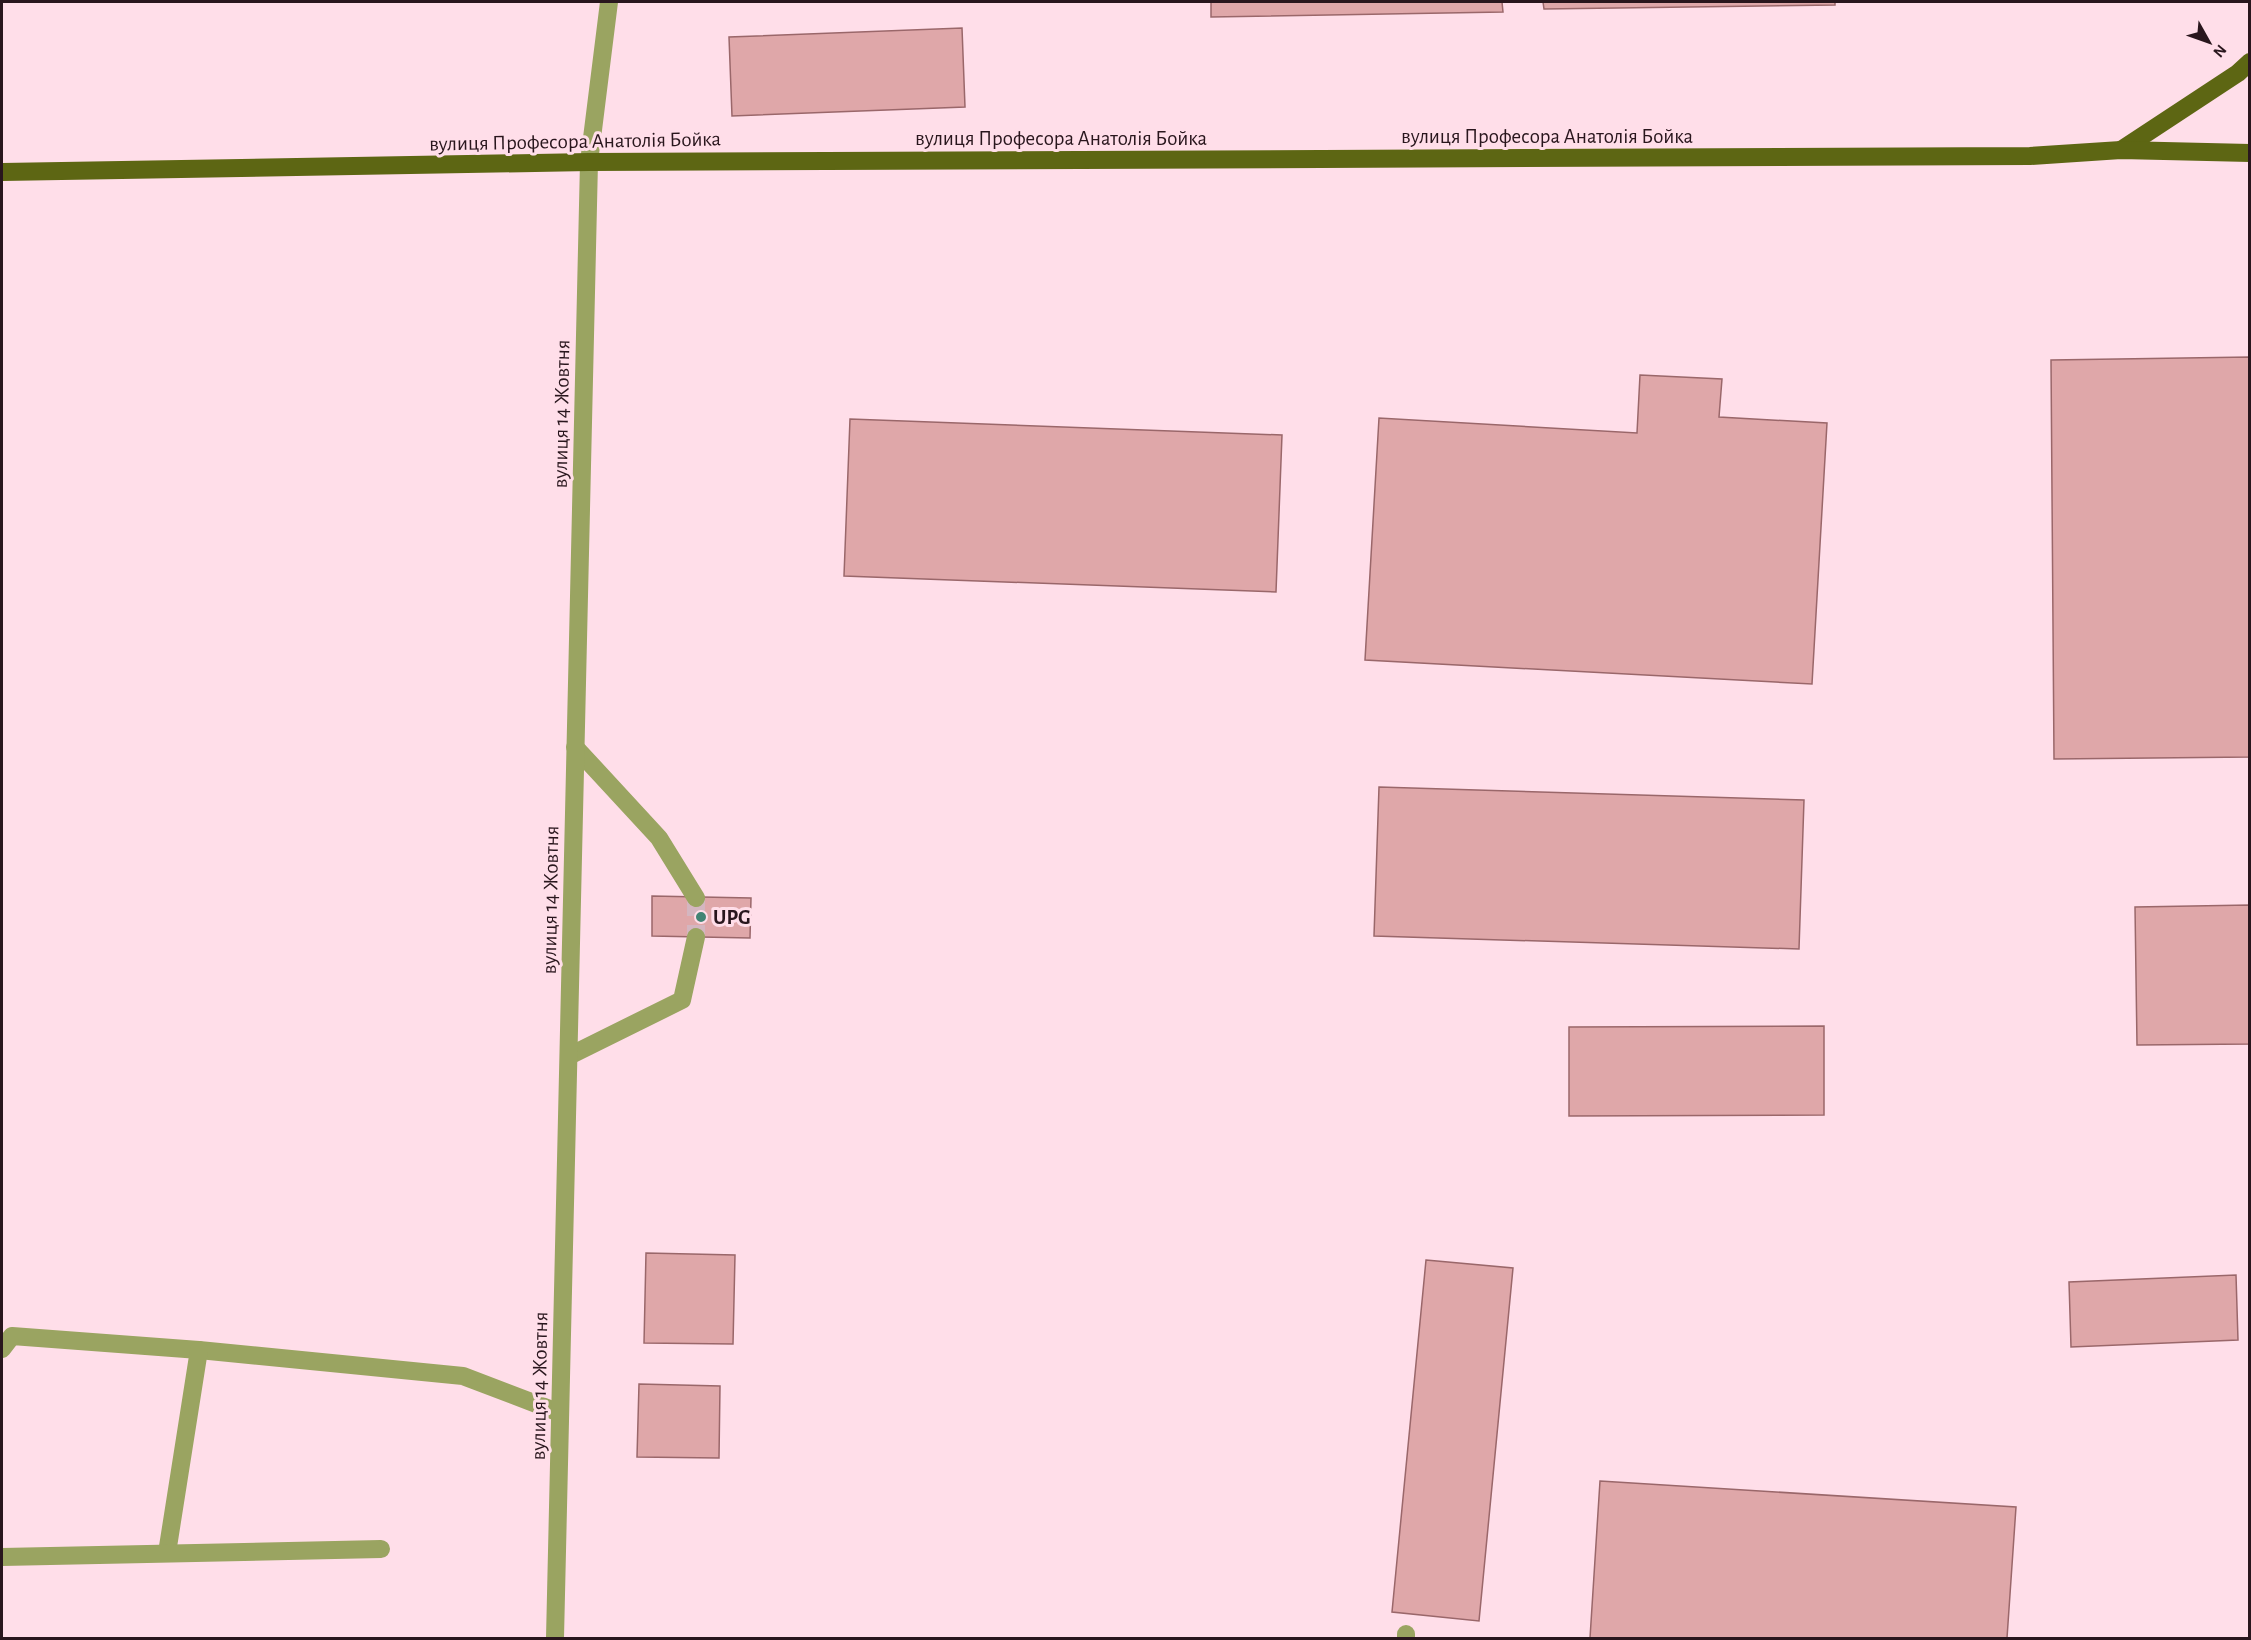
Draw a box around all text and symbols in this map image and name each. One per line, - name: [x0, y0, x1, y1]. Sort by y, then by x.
- north arrow: [2179, 12, 2239, 72]
- text: N: [2210, 42, 2229, 60]
- street label: вулиця Професора Анатолія Бойка: [1401, 126, 1693, 147]
- street label: вулиця Професора Анатолія Бойка: [429, 128, 722, 155]
- street label: вулиця Професора Анатолія Бойка: [915, 128, 1207, 149]
- street label: вулиця 14 Жовтня: [550, 339, 573, 489]
- street label: вулиця 14 Жовтня: [539, 825, 562, 975]
- place label: UPG: [713, 907, 751, 928]
- marker: UPG: [694, 910, 708, 924]
- street label: вулиця 14 Жовтня: [528, 1311, 551, 1461]

